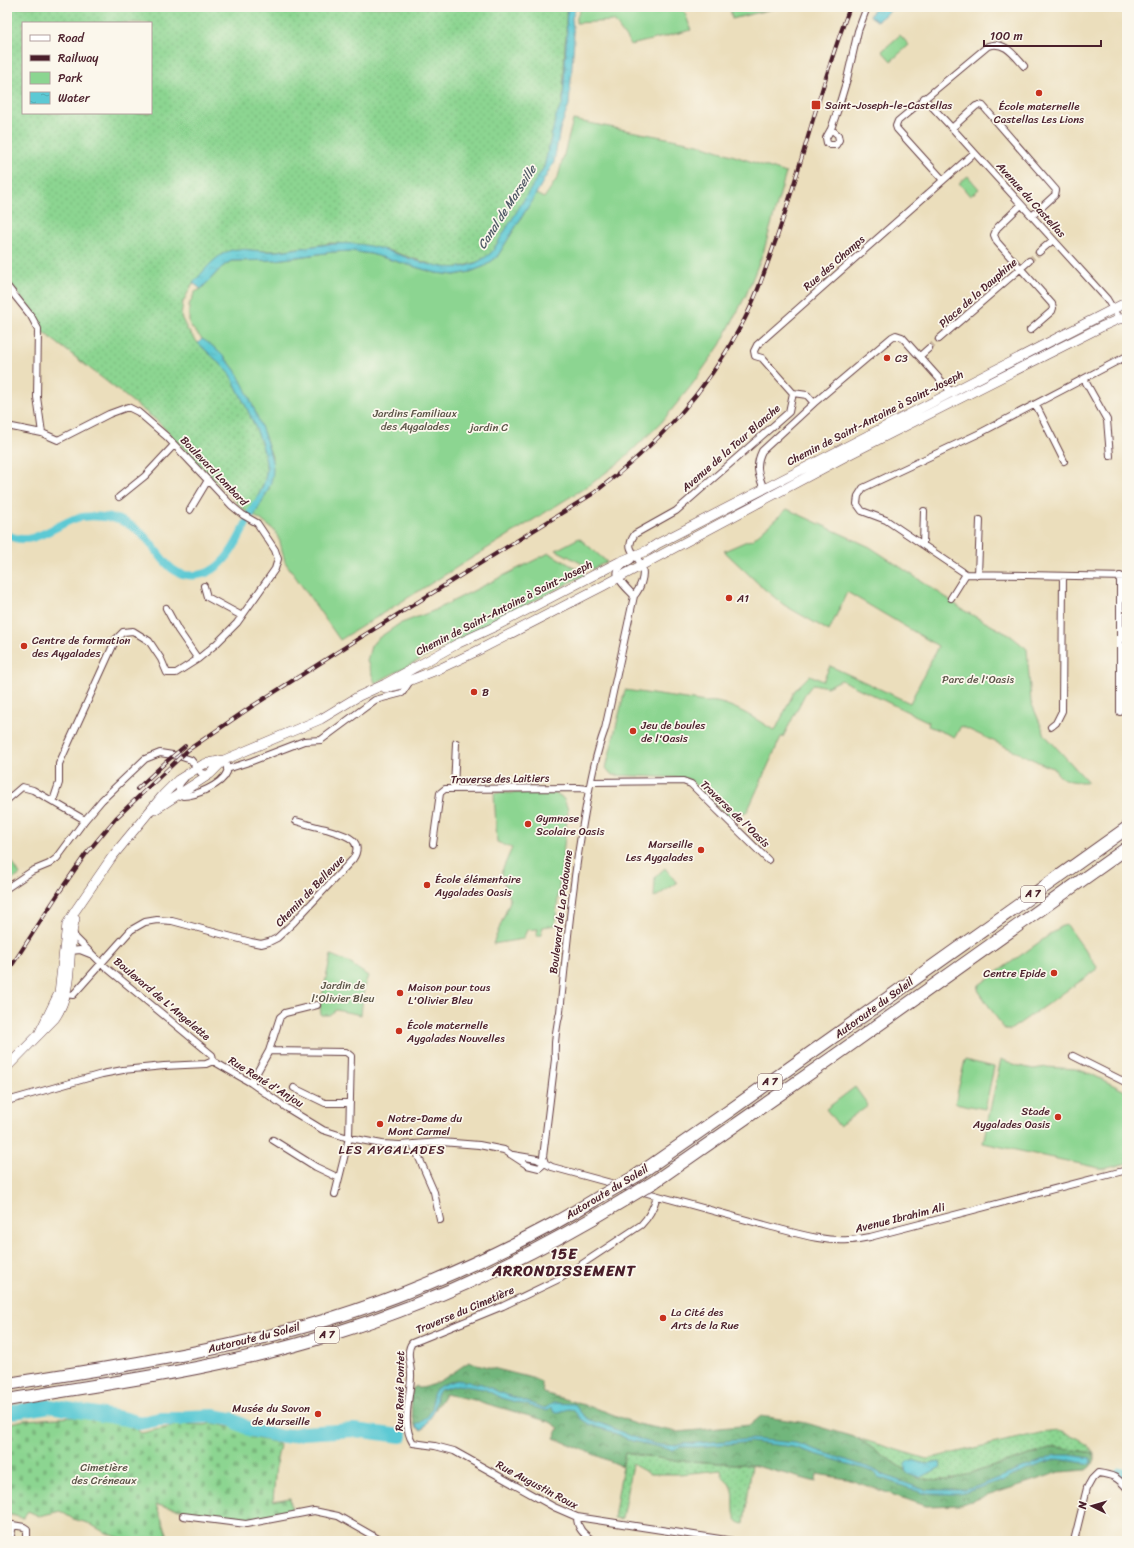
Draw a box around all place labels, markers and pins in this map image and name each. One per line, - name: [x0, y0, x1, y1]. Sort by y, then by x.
- marker: École maternelle Castellas Les Lions: [1034, 88, 1044, 98]
- place label: Saint-Joseph-le-Castellas: [825, 96, 953, 115]
- place label: École maternelle Castellas Les Lions: [994, 97, 1085, 129]
- marker: Saint-Joseph-le-Castellas: [810, 99, 822, 111]
- place label: C3: [895, 349, 908, 368]
- marker: C3: [882, 353, 892, 363]
- place label: A1: [736, 589, 749, 608]
- marker: A1: [724, 593, 734, 603]
- place label: Centre de formation des Aygalades: [32, 631, 131, 663]
- marker: Centre de formation des Aygalades: [19, 641, 29, 651]
- place label: B: [482, 683, 489, 702]
- marker: B: [469, 687, 479, 697]
- place label: Jeu de boules de l'Oasis: [640, 716, 706, 748]
- marker: Jeu de boules de l'Oasis: [628, 726, 638, 736]
- place label: Gymnase Scolaire Oasis: [536, 809, 605, 841]
- marker: Gymnase Scolaire Oasis: [523, 819, 533, 829]
- place label: Marseille Les Aygalades: [626, 835, 693, 867]
- marker: Marseille Les Aygalades: [696, 845, 706, 855]
- place label: École élémentaire Aygalades Oasis: [434, 870, 521, 902]
- marker: École élémentaire Aygalades Oasis: [422, 880, 432, 890]
- place label: Centre Epide: [983, 964, 1046, 983]
- marker: Centre Epide: [1049, 968, 1059, 978]
- place label: Maison pour tous L'Olivier Bleu: [408, 978, 491, 1010]
- marker: Maison pour tous L'Olivier Bleu: [395, 988, 405, 998]
- place label: École maternelle Aygalades Nouvelles: [406, 1016, 505, 1048]
- marker: École maternelle Aygalades Nouvelles: [394, 1026, 404, 1036]
- place label: Stade Aygalades Oasis: [972, 1102, 1051, 1134]
- place label: Notre-Dame du Mont Carmel: [388, 1109, 462, 1141]
- marker: Stade Aygalades Oasis: [1053, 1112, 1063, 1122]
- marker: Notre-Dame du Mont Carmel: [375, 1119, 385, 1129]
- place label: La Cité des Arts de la Rue: [670, 1303, 739, 1335]
- marker: La Cité des Arts de la Rue: [658, 1313, 668, 1323]
- place label: Musée du Savon de Marseille: [232, 1399, 310, 1431]
- marker: Musée du Savon de Marseille: [313, 1409, 323, 1419]

